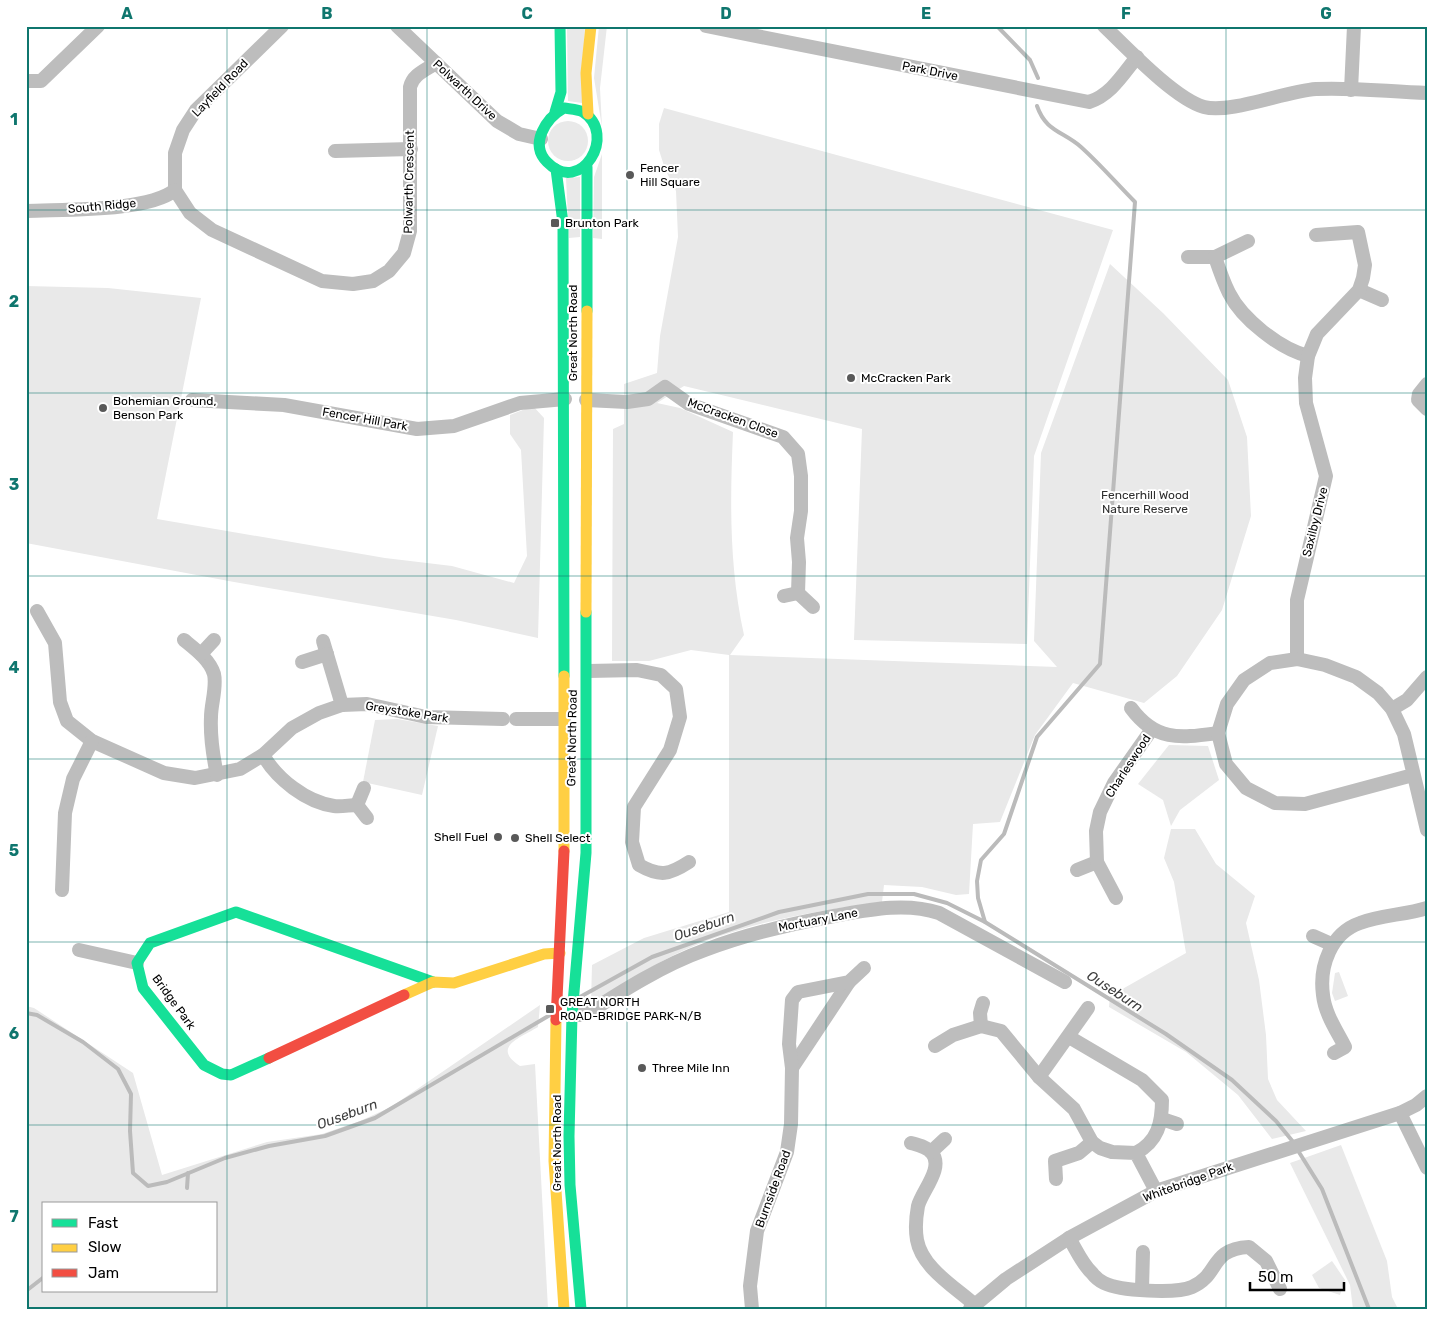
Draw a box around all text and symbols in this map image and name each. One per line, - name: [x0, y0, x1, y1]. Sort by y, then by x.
- text: A: [121, 4, 133, 23]
- text: B: [321, 4, 333, 23]
- text: C: [521, 4, 533, 23]
- text: D: [720, 4, 732, 23]
- text: E: [921, 4, 931, 23]
- text: F: [1121, 4, 1131, 23]
- text: G: [1320, 4, 1332, 23]
- street label: Layfield Road: [189, 56, 251, 120]
- street label: Polwarth Drive: [430, 57, 500, 123]
- street label: Park Drive: [901, 59, 959, 83]
- text: 1: [10, 110, 18, 129]
- street label: Polwarth Crescent: [401, 130, 417, 234]
- place label: Fencer Hill Square: [640, 161, 700, 189]
- marker: Fencer Hill Square: [624, 169, 636, 181]
- street label: South Ridge: [67, 196, 137, 216]
- place label: Brunton Park: [565, 216, 640, 230]
- marker: Brunton Park: [549, 217, 561, 229]
- street label: Great North Road: [566, 285, 580, 381]
- text: 2: [9, 292, 19, 311]
- place label: McCracken Park: [861, 371, 951, 385]
- marker: McCracken Park: [845, 372, 857, 384]
- place label: Bohemian Ground, Benson Park: [113, 394, 216, 422]
- street label: McCracken Close: [686, 395, 780, 441]
- marker: Bohemian Ground, Benson Park: [97, 402, 109, 414]
- street label: Fencer Hill Park: [321, 405, 410, 434]
- text: 3: [9, 475, 19, 494]
- street label: Saxilby Drive: [1300, 485, 1330, 558]
- park label: Fencerhill Wood Nature Reserve: [1101, 488, 1189, 516]
- text: 4: [9, 658, 20, 677]
- street label: Great North Road: [564, 690, 580, 786]
- street label: Greystoke Park: [365, 699, 450, 726]
- street label: Charleswood: [1102, 732, 1154, 800]
- place label: Shell Fuel: [434, 830, 488, 844]
- marker: Shell Fuel: [492, 831, 504, 843]
- place label: Shell Select: [525, 831, 591, 845]
- marker: Shell Select: [509, 832, 521, 844]
- text: 5: [9, 841, 19, 860]
- street label: Mortuary Lane: [777, 905, 859, 935]
- water label: Ouseburn: [671, 908, 737, 945]
- water label: Ouseburn: [1083, 967, 1146, 1016]
- street label: Bridge Park: [149, 972, 199, 1033]
- place label: GREAT NORTH ROAD-BRIDGE PARK-N/B: [560, 995, 702, 1023]
- marker: GREAT NORTH ROAD-BRIDGE PARK-N/B: [544, 1003, 556, 1015]
- text: 6: [9, 1024, 19, 1043]
- place label: Three Mile Inn: [652, 1061, 730, 1075]
- marker: Three Mile Inn: [636, 1062, 648, 1074]
- street label: Great North Road: [550, 1095, 564, 1191]
- water label: Ouseburn: [314, 1096, 380, 1133]
- street label: Burnside Road: [753, 1148, 793, 1230]
- street label: Whitebridge Park: [1141, 1159, 1236, 1205]
- legend: [42, 1202, 218, 1292]
- text: 7: [9, 1207, 19, 1226]
- text: Fast: [88, 1214, 118, 1232]
- text: Slow: [88, 1238, 121, 1256]
- scale bar: [1250, 1260, 1344, 1292]
- text: Jam: [88, 1264, 119, 1282]
- text: 50 m: [1258, 1268, 1293, 1286]

